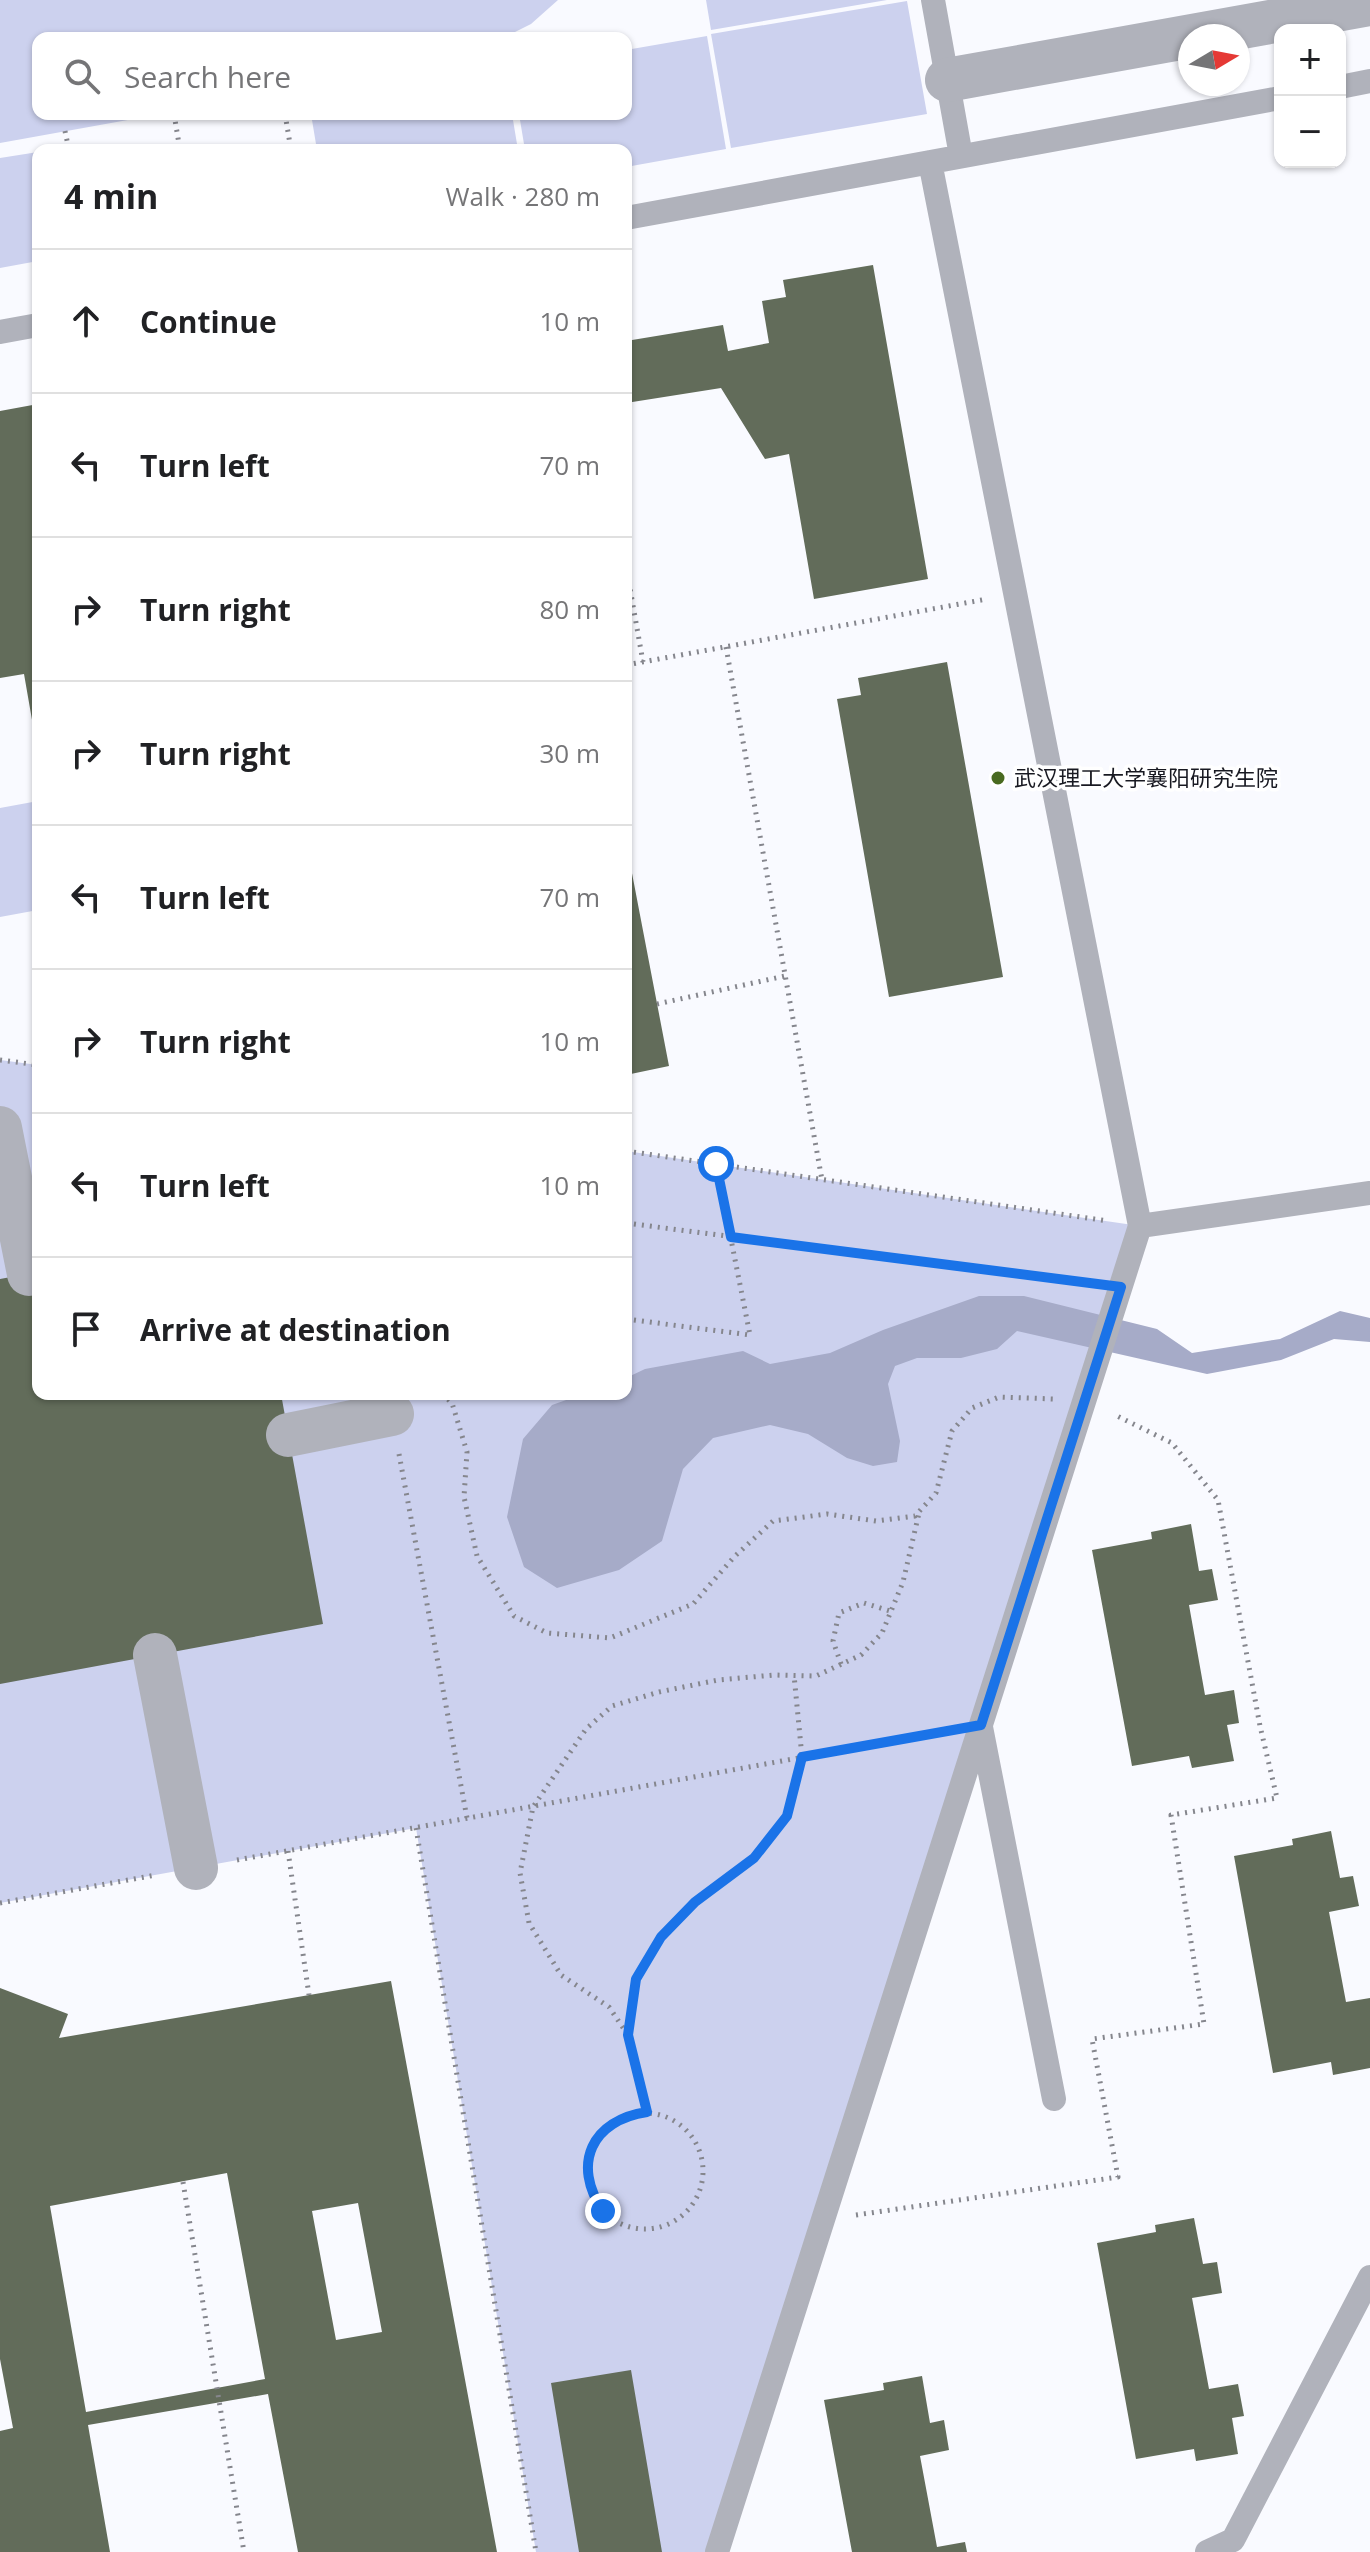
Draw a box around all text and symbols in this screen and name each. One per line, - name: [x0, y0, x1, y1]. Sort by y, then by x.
- north arrow: [1178, 24, 1250, 96]
- map controls: [1274, 24, 1346, 168]
- button: +: [1274, 24, 1346, 96]
- search box: [32, 32, 632, 120]
- icon: search: [60, 54, 104, 98]
- text: Search here: [124, 56, 291, 97]
- button: −: [1274, 96, 1346, 168]
- text: 4 min: [64, 173, 158, 219]
- text: Walk · 280 m: [446, 178, 600, 214]
- icon: ahead: [64, 299, 108, 343]
- text: Continue: [140, 301, 277, 342]
- text: 10 m: [539, 303, 600, 339]
- icon: left: [64, 443, 108, 487]
- text: Turn left: [140, 445, 270, 486]
- text: 70 m: [539, 447, 600, 483]
- icon: right: [64, 587, 108, 631]
- text: Turn right: [140, 589, 291, 630]
- text: 80 m: [539, 591, 600, 627]
- icon: right: [64, 731, 108, 775]
- text: Turn right: [140, 733, 291, 774]
- text: 30 m: [539, 735, 600, 771]
- place label: 武汉理工大学襄阳研究生院: [1014, 762, 1278, 792]
- marker: 武汉理工大学襄阳研究生院: [989, 769, 1007, 787]
- icon: left: [64, 875, 108, 919]
- text: Turn left: [140, 877, 270, 918]
- text: 70 m: [539, 879, 600, 915]
- icon: right: [64, 1019, 108, 1063]
- text: Turn right: [140, 1021, 291, 1062]
- text: 10 m: [539, 1023, 600, 1059]
- route start: [698, 1146, 734, 1182]
- icon: left: [64, 1163, 108, 1207]
- text: Turn left: [140, 1165, 270, 1206]
- text: 10 m: [539, 1167, 600, 1203]
- icon: arrive: [64, 1307, 108, 1351]
- text: Arrive at destination: [140, 1309, 451, 1350]
- route end: [585, 2193, 621, 2229]

